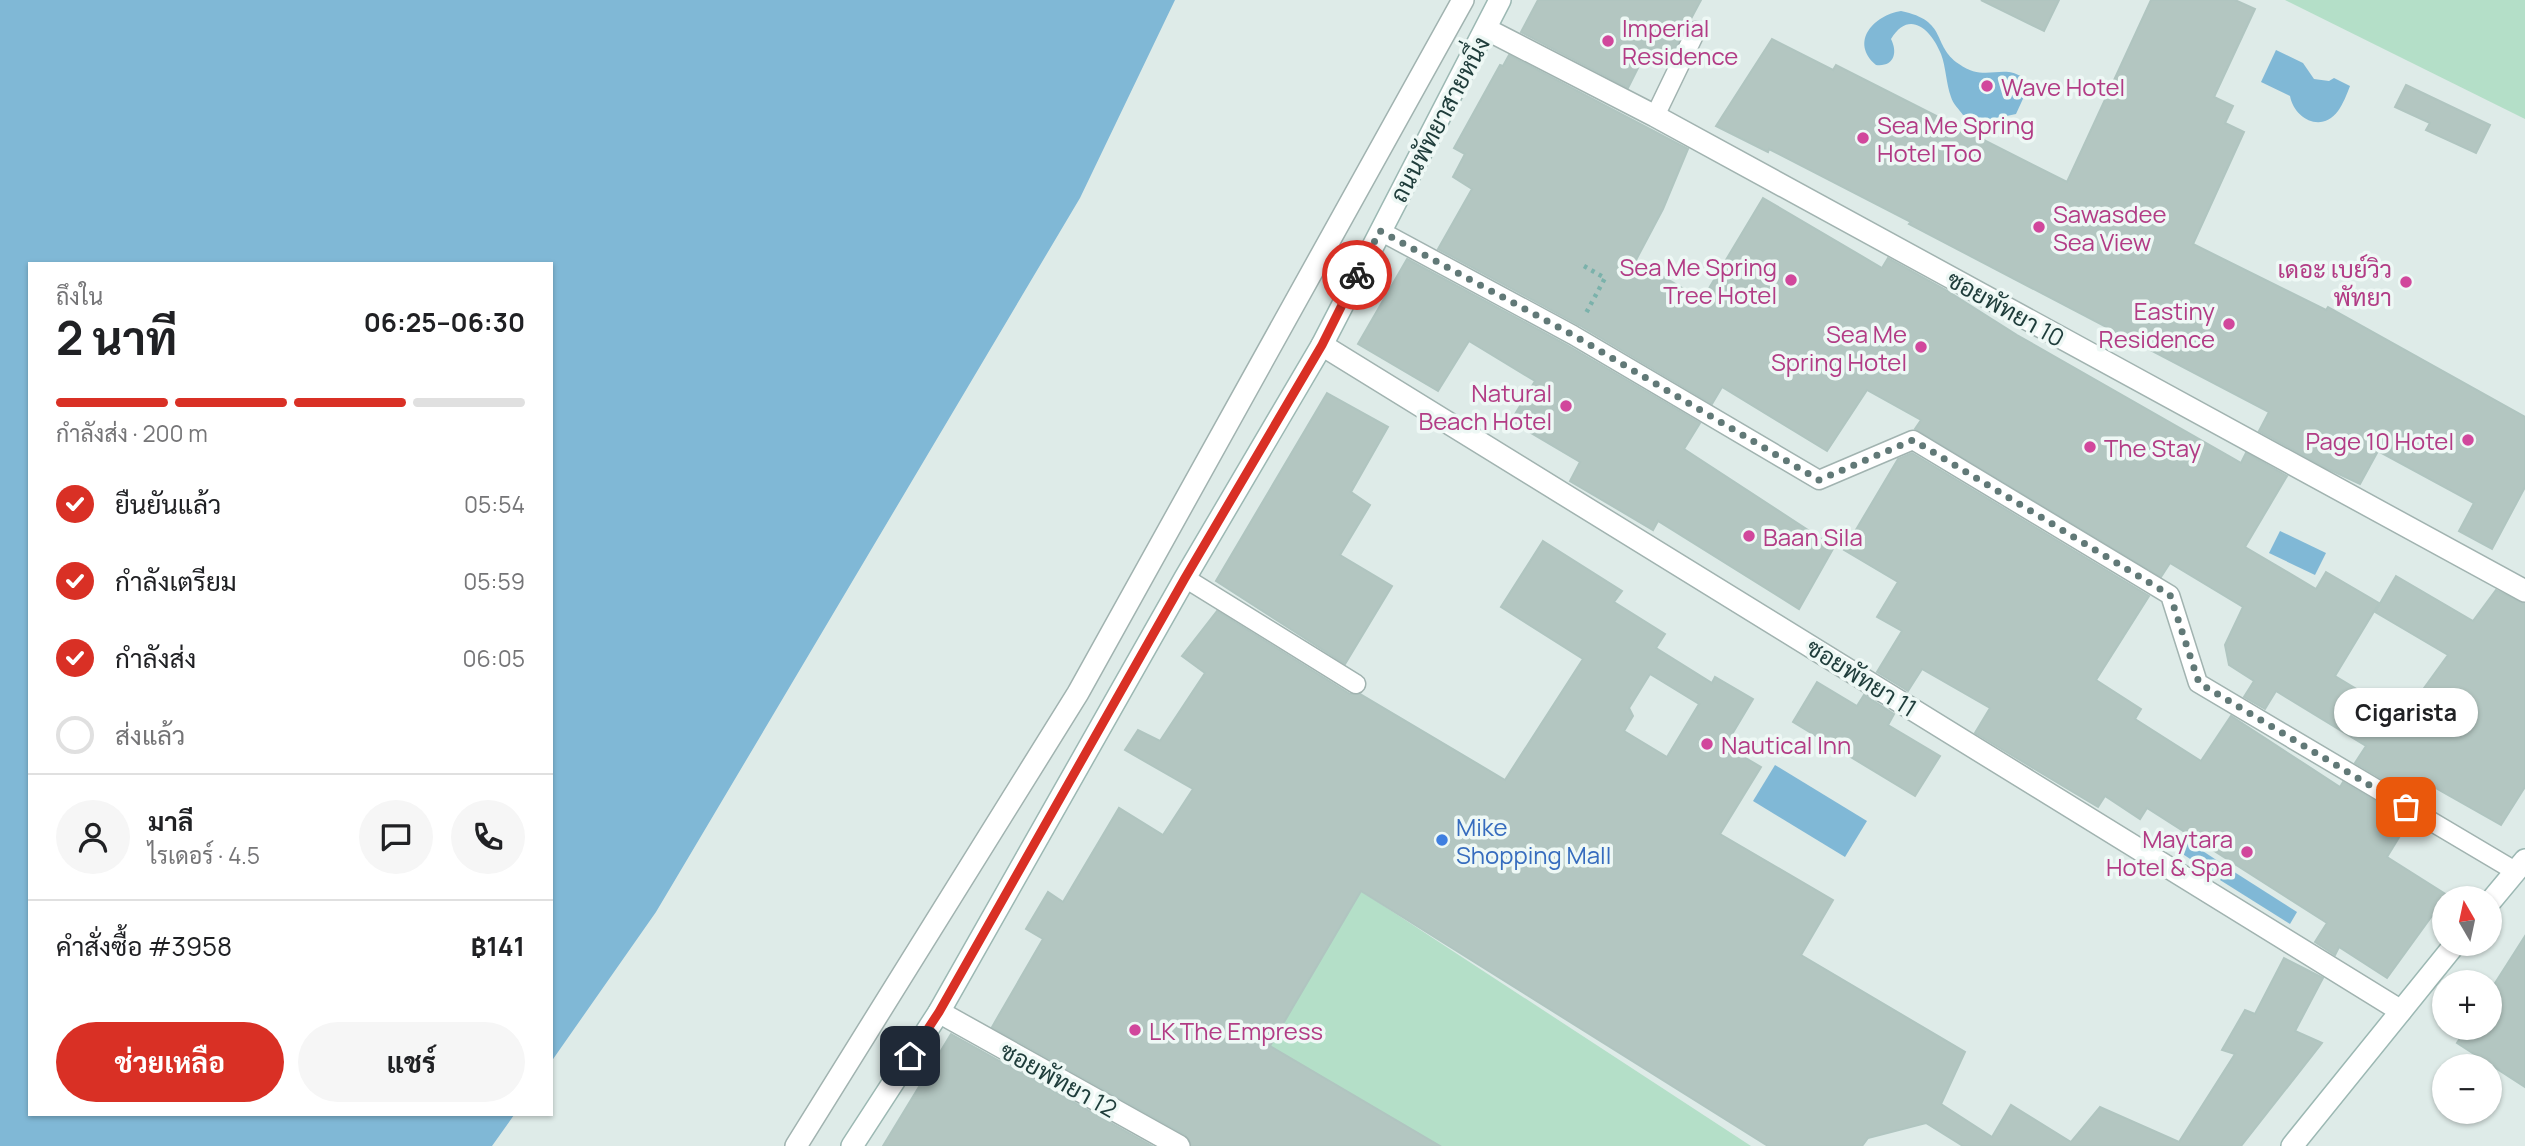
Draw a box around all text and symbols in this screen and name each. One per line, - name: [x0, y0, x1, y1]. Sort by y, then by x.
- place label: Imperial Residence: [1622, 11, 1738, 72]
- street label: ถนนพัทยาสายหนึ่ง: [1379, 29, 1497, 208]
- marker: Imperial Residence: [1600, 33, 1616, 49]
- place label: Wave Hotel: [2001, 70, 2125, 103]
- marker: Wave Hotel: [1979, 78, 1995, 94]
- place label: Sea Me Spring Hotel Too: [1877, 108, 2034, 169]
- marker: Sea Me Spring Hotel Too: [1855, 130, 1871, 146]
- place label: Sawasdee Sea View: [2053, 197, 2167, 258]
- marker: Sawasdee Sea View: [2031, 219, 2047, 235]
- courier: [1322, 240, 1392, 310]
- place label: Sea Me Spring Tree Hotel: [1620, 250, 1777, 311]
- place label: เดอะ เบย์วิว พัทยา: [2277, 252, 2392, 313]
- icon: bike: [1338, 256, 1376, 294]
- street label: ซอยพัทยา 10: [1941, 262, 2071, 354]
- marker: Sea Me Spring Tree Hotel: [1783, 272, 1799, 288]
- marker: เดอะ เบย์วิว พัทยา: [2398, 274, 2414, 290]
- text: ถึงใน: [56, 280, 103, 312]
- place label: Eastiny Residence: [2099, 294, 2215, 355]
- text: 06:25–06:30: [364, 304, 525, 340]
- text: 2 นาที: [56, 306, 177, 369]
- marker: Eastiny Residence: [2221, 316, 2237, 332]
- place label: Sea Me Spring Hotel: [1771, 317, 1907, 378]
- marker: Sea Me Spring Hotel: [1913, 339, 1929, 355]
- place label: Natural Beach Hotel: [1418, 376, 1552, 437]
- marker: Natural Beach Hotel: [1558, 398, 1574, 414]
- text: กำลังส่ง · 200 m: [56, 417, 208, 449]
- place label: Page 10 Hotel: [2306, 424, 2454, 457]
- place label: The Stay: [2104, 431, 2201, 464]
- marker: Page 10 Hotel: [2460, 432, 2476, 448]
- marker: The Stay: [2082, 439, 2098, 455]
- icon: check: [56, 485, 94, 523]
- text: ยืนยันแล้ว: [115, 486, 221, 522]
- text: 05:54: [464, 488, 525, 520]
- place label: Baan Sila: [1763, 520, 1863, 553]
- marker: Baan Sila: [1741, 528, 1757, 544]
- icon: check: [56, 562, 94, 600]
- text: กำลังเตรียม: [115, 563, 237, 599]
- text: 05:59: [463, 565, 525, 597]
- street label: ซอยพัทยา 11: [1800, 630, 1924, 724]
- icon: check: [56, 639, 94, 677]
- text: กำลังส่ง: [115, 640, 196, 676]
- text: 06:05: [463, 642, 525, 674]
- callout: Cigarista: [2334, 688, 2478, 737]
- text: Cigarista: [2355, 696, 2457, 728]
- text: ส่งแล้ว: [115, 717, 185, 753]
- place label: Nautical Inn: [1721, 728, 1851, 761]
- marker: Nautical Inn: [1699, 736, 1715, 752]
- pin: [2376, 777, 2436, 837]
- icon: bag: [2387, 788, 2425, 826]
- button: person: [56, 800, 130, 874]
- button: chat: [359, 800, 433, 874]
- button: phone: [451, 800, 525, 874]
- text: มาลี: [148, 803, 193, 839]
- place label: Mike Shopping Mall: [1456, 810, 1611, 871]
- place label: Maytara Hotel & Spa: [2106, 822, 2233, 883]
- marker: Mike Shopping Mall: [1434, 832, 1450, 848]
- text: ไรเดอร์ · 4.5: [148, 839, 260, 871]
- marker: Maytara Hotel & Spa: [2239, 844, 2255, 860]
- north arrow: [2432, 886, 2502, 956]
- map controls: [2432, 886, 2502, 1124]
- text: คำสั่งซื้อ #3958: [56, 928, 232, 964]
- text: ฿141: [471, 928, 525, 964]
- button: +: [2432, 970, 2502, 1040]
- place label: LK The Empress: [1149, 1014, 1323, 1047]
- button: ช่วยเหลือ: [56, 1022, 284, 1102]
- button: แชร์: [298, 1022, 525, 1102]
- marker: LK The Empress: [1127, 1022, 1143, 1038]
- pin: [880, 1026, 940, 1086]
- street label: ซอยพัทยา 12: [995, 1033, 1123, 1125]
- icon: home: [891, 1037, 929, 1075]
- button: −: [2432, 1054, 2502, 1124]

